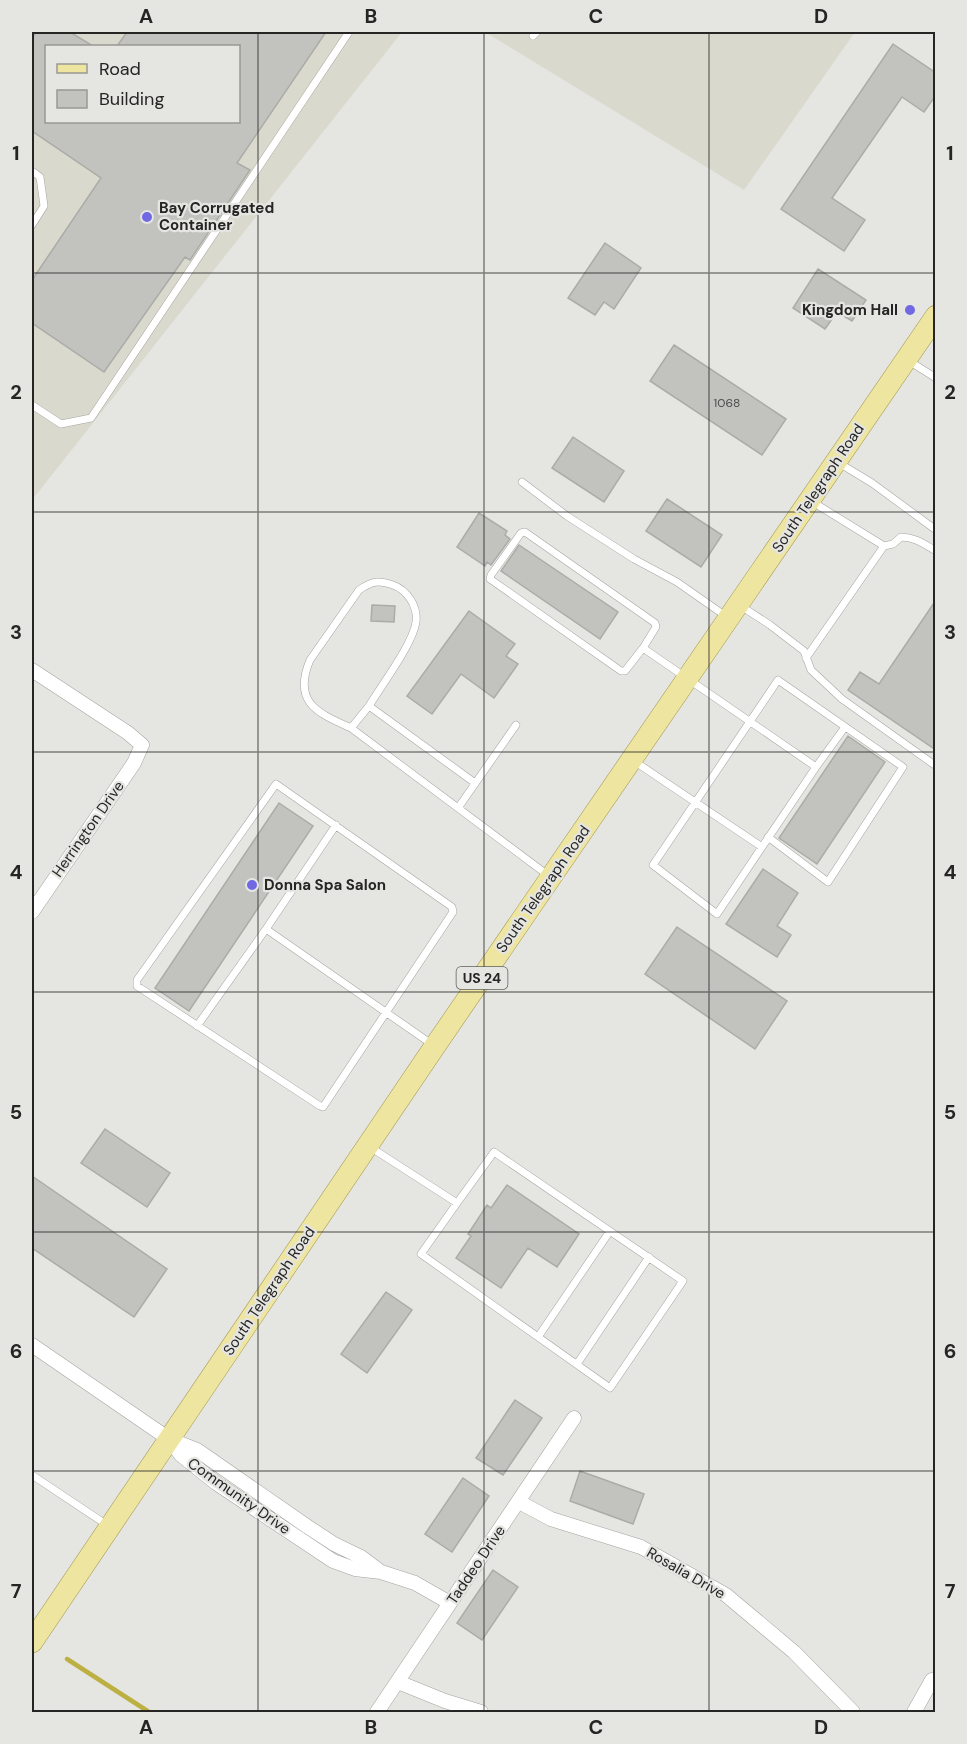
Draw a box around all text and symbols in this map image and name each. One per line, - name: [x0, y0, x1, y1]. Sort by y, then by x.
- text: A: [139, 3, 153, 29]
- text: B: [365, 3, 377, 29]
- text: C: [589, 3, 603, 29]
- text: D: [814, 3, 828, 29]
- legend: [45, 45, 240, 123]
- text: Road: [99, 57, 141, 81]
- text: Building: [99, 87, 164, 111]
- text: 1: [12, 140, 20, 166]
- text: 1: [946, 140, 954, 166]
- place label: Bay Corrugated Container: [159, 198, 274, 235]
- marker: Bay Corrugated Container: [140, 210, 154, 224]
- place label: Kingdom Hall: [802, 300, 898, 320]
- marker: Kingdom Hall: [903, 303, 917, 317]
- text: 2: [10, 379, 22, 405]
- text: 2: [944, 379, 956, 405]
- house number: 1068: [714, 395, 740, 411]
- street label: South Telegraph Road: [767, 420, 869, 556]
- text: 3: [10, 619, 22, 645]
- text: 3: [944, 619, 956, 645]
- street label: Herrington Drive: [47, 777, 129, 881]
- street label: South Telegraph Road: [491, 821, 595, 957]
- text: 4: [10, 859, 23, 885]
- text: 4: [944, 859, 957, 885]
- place label: Donna Spa Salon: [264, 875, 386, 895]
- marker: Donna Spa Salon: [245, 878, 259, 892]
- road number: US 24: [456, 967, 508, 989]
- text: 5: [10, 1099, 22, 1125]
- text: 5: [944, 1099, 956, 1125]
- street label: South Telegraph Road: [218, 1223, 320, 1359]
- text: 6: [10, 1338, 22, 1364]
- text: 6: [944, 1338, 956, 1364]
- street label: Community Drive: [184, 1453, 294, 1539]
- street label: Taddeo Drive: [442, 1522, 510, 1608]
- street label: Rosalia Drive: [643, 1542, 729, 1604]
- text: 7: [11, 1578, 22, 1604]
- text: 7: [945, 1578, 956, 1604]
- text: A: [139, 1714, 153, 1740]
- text: B: [365, 1714, 377, 1740]
- text: C: [589, 1714, 603, 1740]
- text: D: [814, 1714, 828, 1740]

